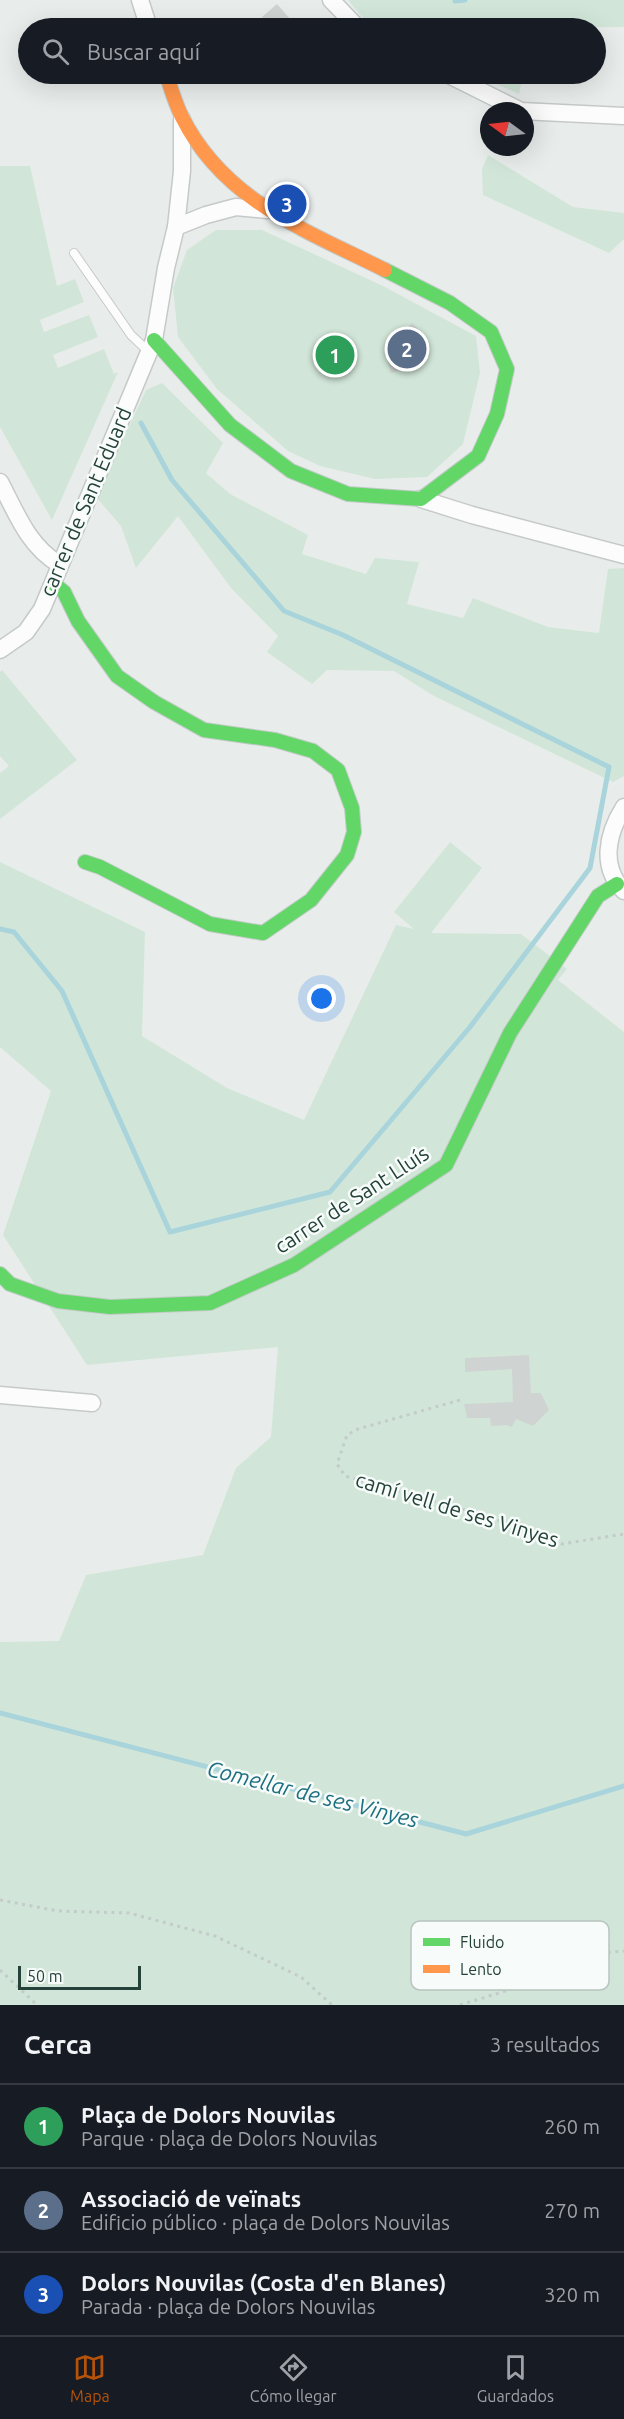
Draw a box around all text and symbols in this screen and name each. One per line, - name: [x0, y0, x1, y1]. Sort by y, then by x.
- search box: [18, 18, 606, 84]
- icon: search: [39, 35, 72, 68]
- text: Buscar aquí: [87, 39, 200, 64]
- north arrow: [480, 102, 534, 156]
- pin: 3: [268, 182, 306, 226]
- pin: 2: [388, 326, 426, 372]
- pin: 1: [316, 332, 354, 378]
- street label: carrer de Sant Eduard: [34, 403, 136, 600]
- your location: [307, 984, 336, 1013]
- street label: carrer de Sant Lluís: [270, 1140, 433, 1258]
- street label: camí vell de ses Vinyes: [353, 1467, 562, 1551]
- water label: Comellar de ses Vinyes: [205, 1755, 421, 1832]
- legend: [411, 1921, 609, 1990]
- text: Fluido: [460, 1933, 504, 1951]
- text: Lento: [460, 1960, 502, 1978]
- scale bar: [18, 1963, 141, 1990]
- text: 50 m: [27, 1967, 63, 1985]
- text: Cerca: [24, 2030, 92, 2059]
- text: 3 resultados: [490, 2033, 600, 2056]
- text: Plaça de Dolors Nouvilas: [81, 2102, 336, 2127]
- text: 1: [38, 2115, 49, 2138]
- text: 260 m: [544, 2115, 600, 2138]
- text: Parque · plaça de Dolors Nouvilas: [81, 2127, 377, 2150]
- text: Associació de veïnats: [81, 2186, 301, 2211]
- text: 2: [38, 2199, 49, 2222]
- text: 270 m: [544, 2199, 600, 2222]
- text: Edificio público · plaça de Dolors Nouvilas: [81, 2211, 450, 2234]
- text: Dolors Nouvilas (Costa d'en Blanes): [81, 2270, 446, 2295]
- text: 3: [38, 2283, 49, 2306]
- text: 320 m: [544, 2283, 600, 2306]
- text: Parada · plaça de Dolors Nouvilas: [81, 2295, 375, 2318]
- tab: Mapa: [70, 2351, 110, 2405]
- tab: Cómo llegar: [250, 2351, 337, 2405]
- tab: Guardados: [477, 2351, 554, 2405]

